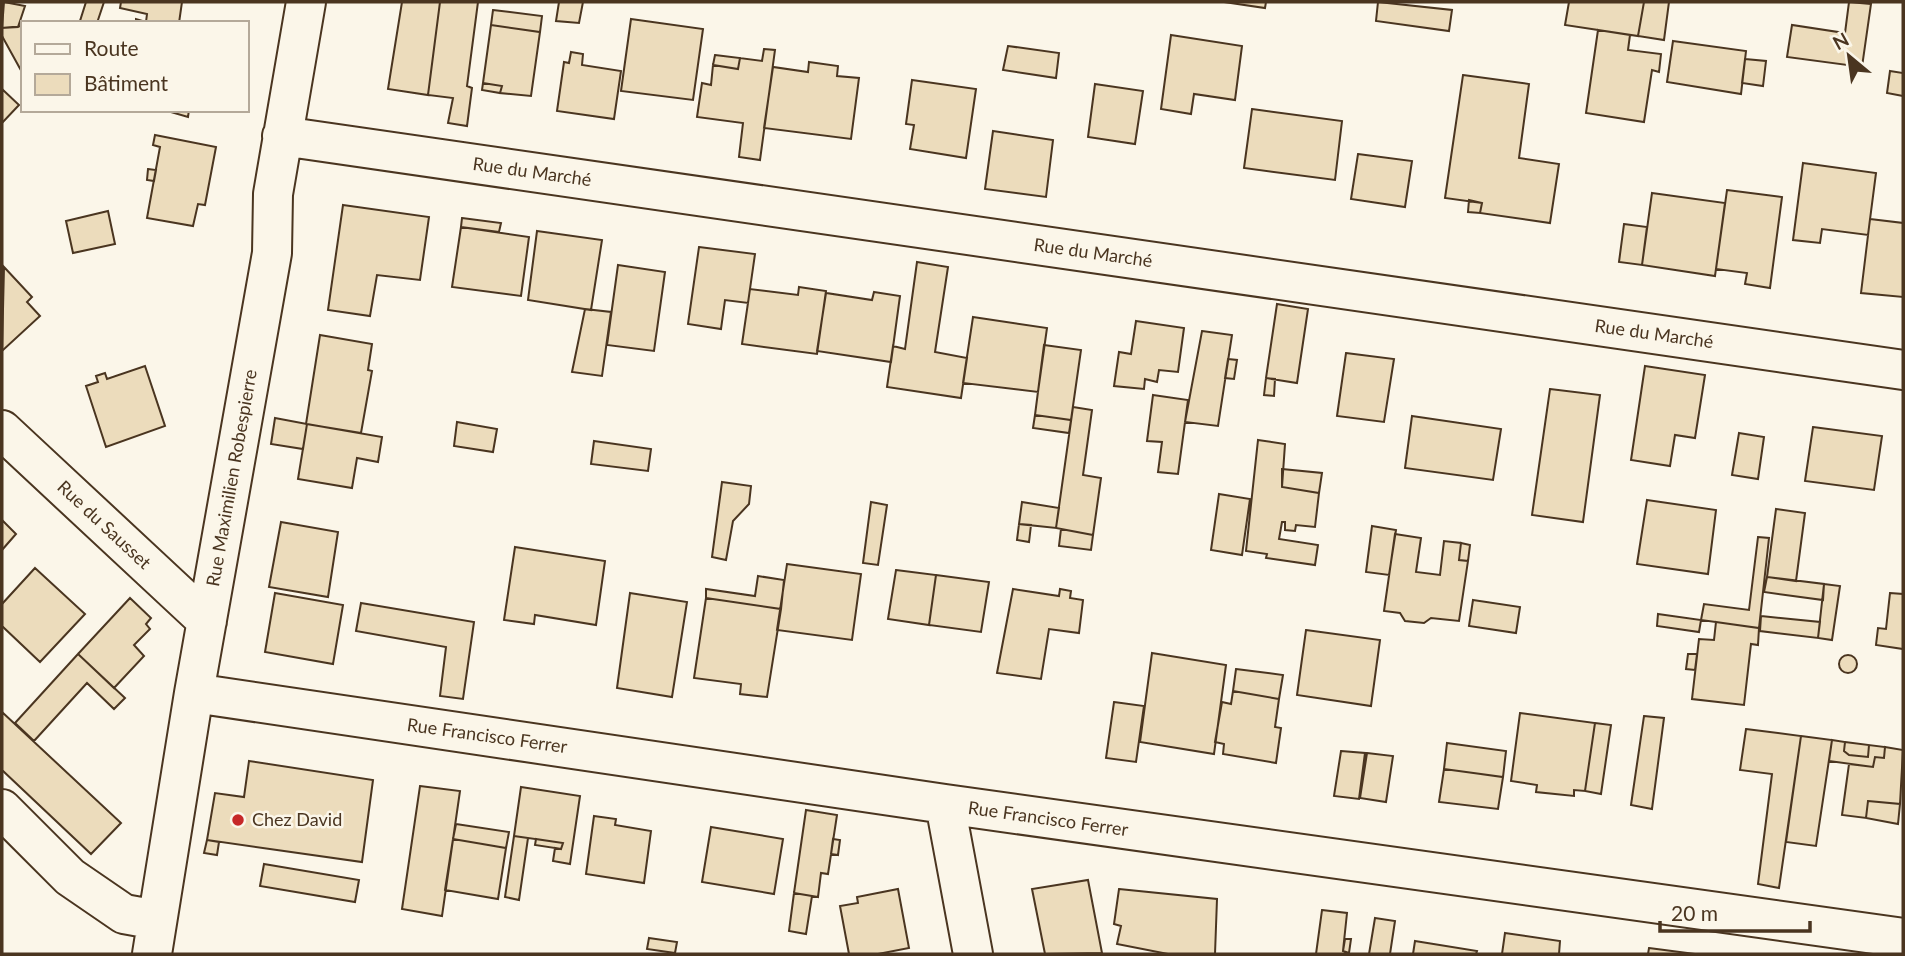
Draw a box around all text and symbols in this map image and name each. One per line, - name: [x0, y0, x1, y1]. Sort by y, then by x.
- legend: [21, 21, 248, 112]
- north arrow: [1814, 21, 1884, 91]
- text: N: [1829, 27, 1852, 54]
- text: Route: [84, 35, 139, 60]
- text: Bâtiment: [84, 70, 169, 95]
- street label: Rue du Marché: [471, 152, 593, 190]
- street label: Rue du Marché: [1032, 233, 1154, 271]
- street label: Rue du Marché: [1593, 314, 1715, 352]
- street label: Rue Maximilien Robespierre: [201, 368, 261, 588]
- street label: Rue du Sausset: [53, 475, 156, 574]
- street label: Rue Francisco Ferrer: [406, 713, 569, 757]
- street label: Rue Francisco Ferrer: [967, 796, 1130, 840]
- place label: Chez David: [252, 808, 342, 830]
- marker: Chez David: [230, 812, 246, 828]
- scale bar: [1660, 890, 1811, 934]
- text: 20 m: [1671, 900, 1718, 925]

